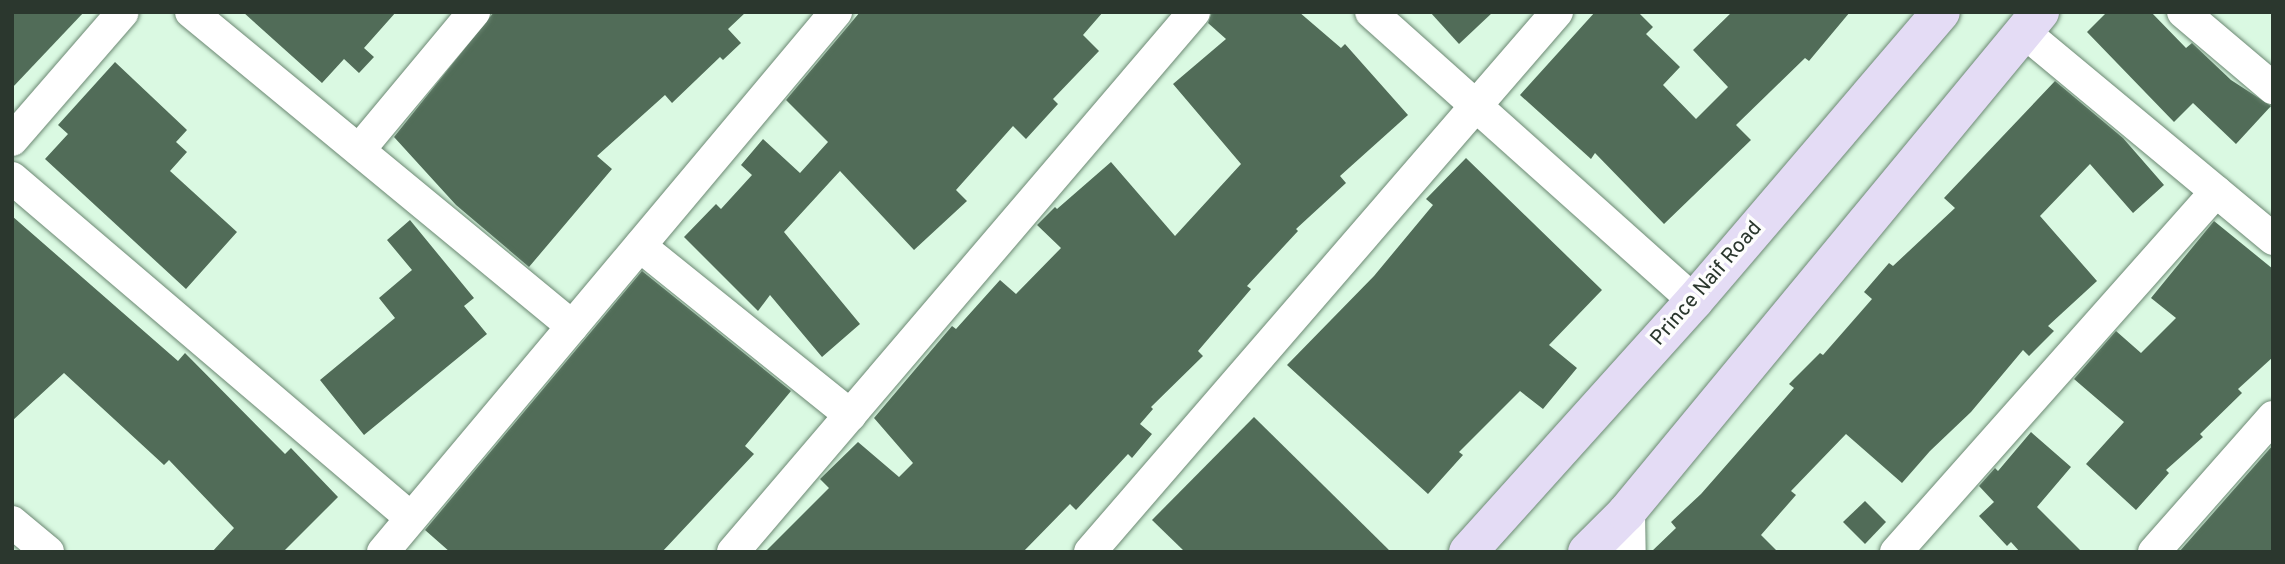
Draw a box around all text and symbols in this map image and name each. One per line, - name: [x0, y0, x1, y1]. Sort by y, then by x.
- street label: Prince Naif Road: [1646, 217, 1768, 351]

